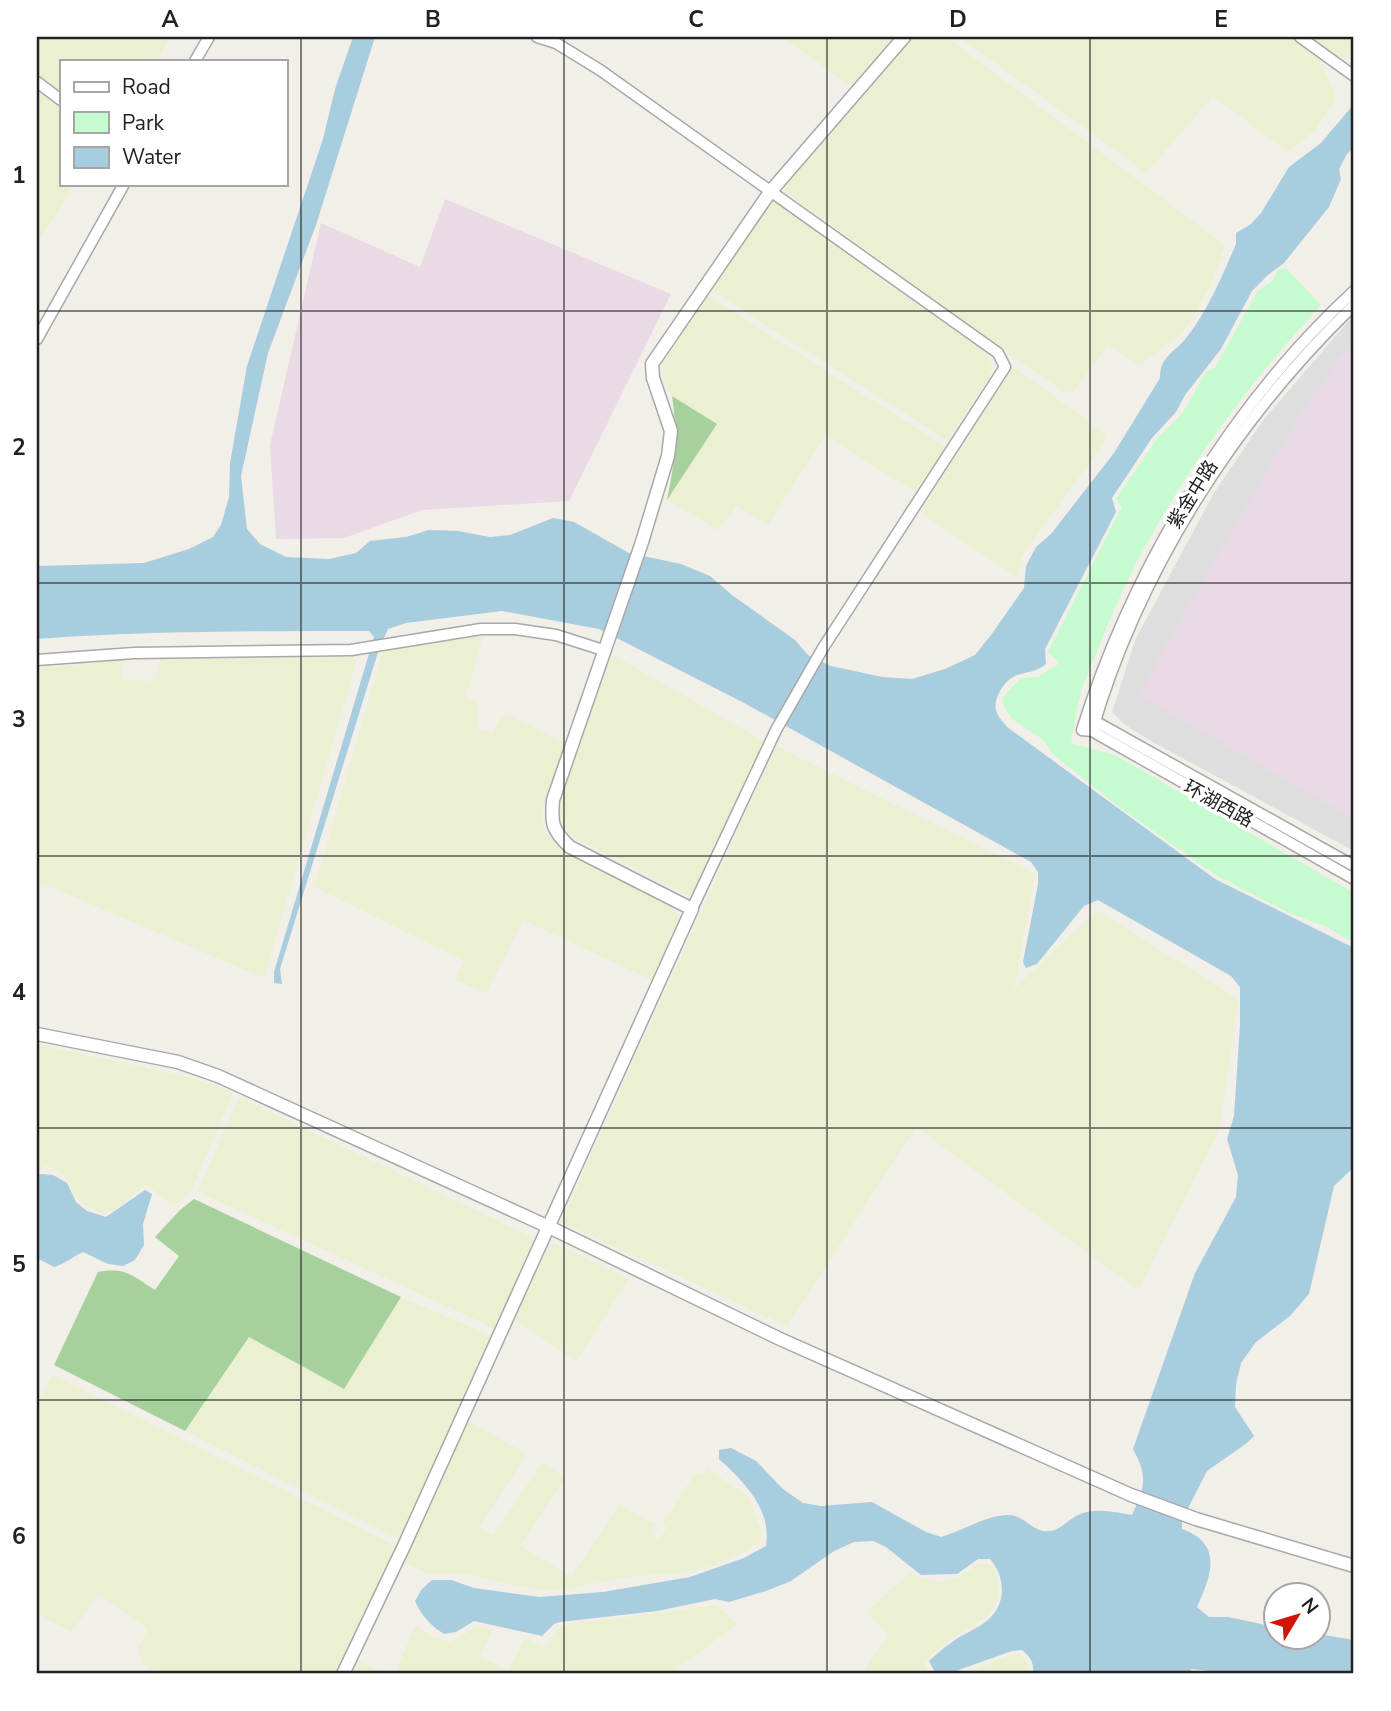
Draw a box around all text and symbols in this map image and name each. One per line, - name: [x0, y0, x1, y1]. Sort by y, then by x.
- text: A: [161, 4, 179, 35]
- text: B: [425, 4, 441, 35]
- text: C: [688, 4, 704, 35]
- text: D: [949, 4, 967, 35]
- text: E: [1214, 4, 1228, 35]
- legend: [60, 60, 287, 186]
- text: Road: [122, 73, 171, 101]
- text: Park: [122, 109, 164, 137]
- text: Water: [122, 143, 181, 171]
- text: 1: [12, 160, 26, 191]
- text: 2: [12, 432, 26, 463]
- street label: 紫金中路: [1162, 455, 1224, 534]
- text: 3: [12, 704, 26, 735]
- street label: 环湖西路: [1179, 774, 1258, 834]
- text: 4: [12, 977, 26, 1008]
- text: 5: [12, 1249, 26, 1280]
- text: 6: [12, 1521, 26, 1552]
- north arrow: [1262, 1582, 1332, 1652]
- text: N: [1295, 1593, 1324, 1620]

